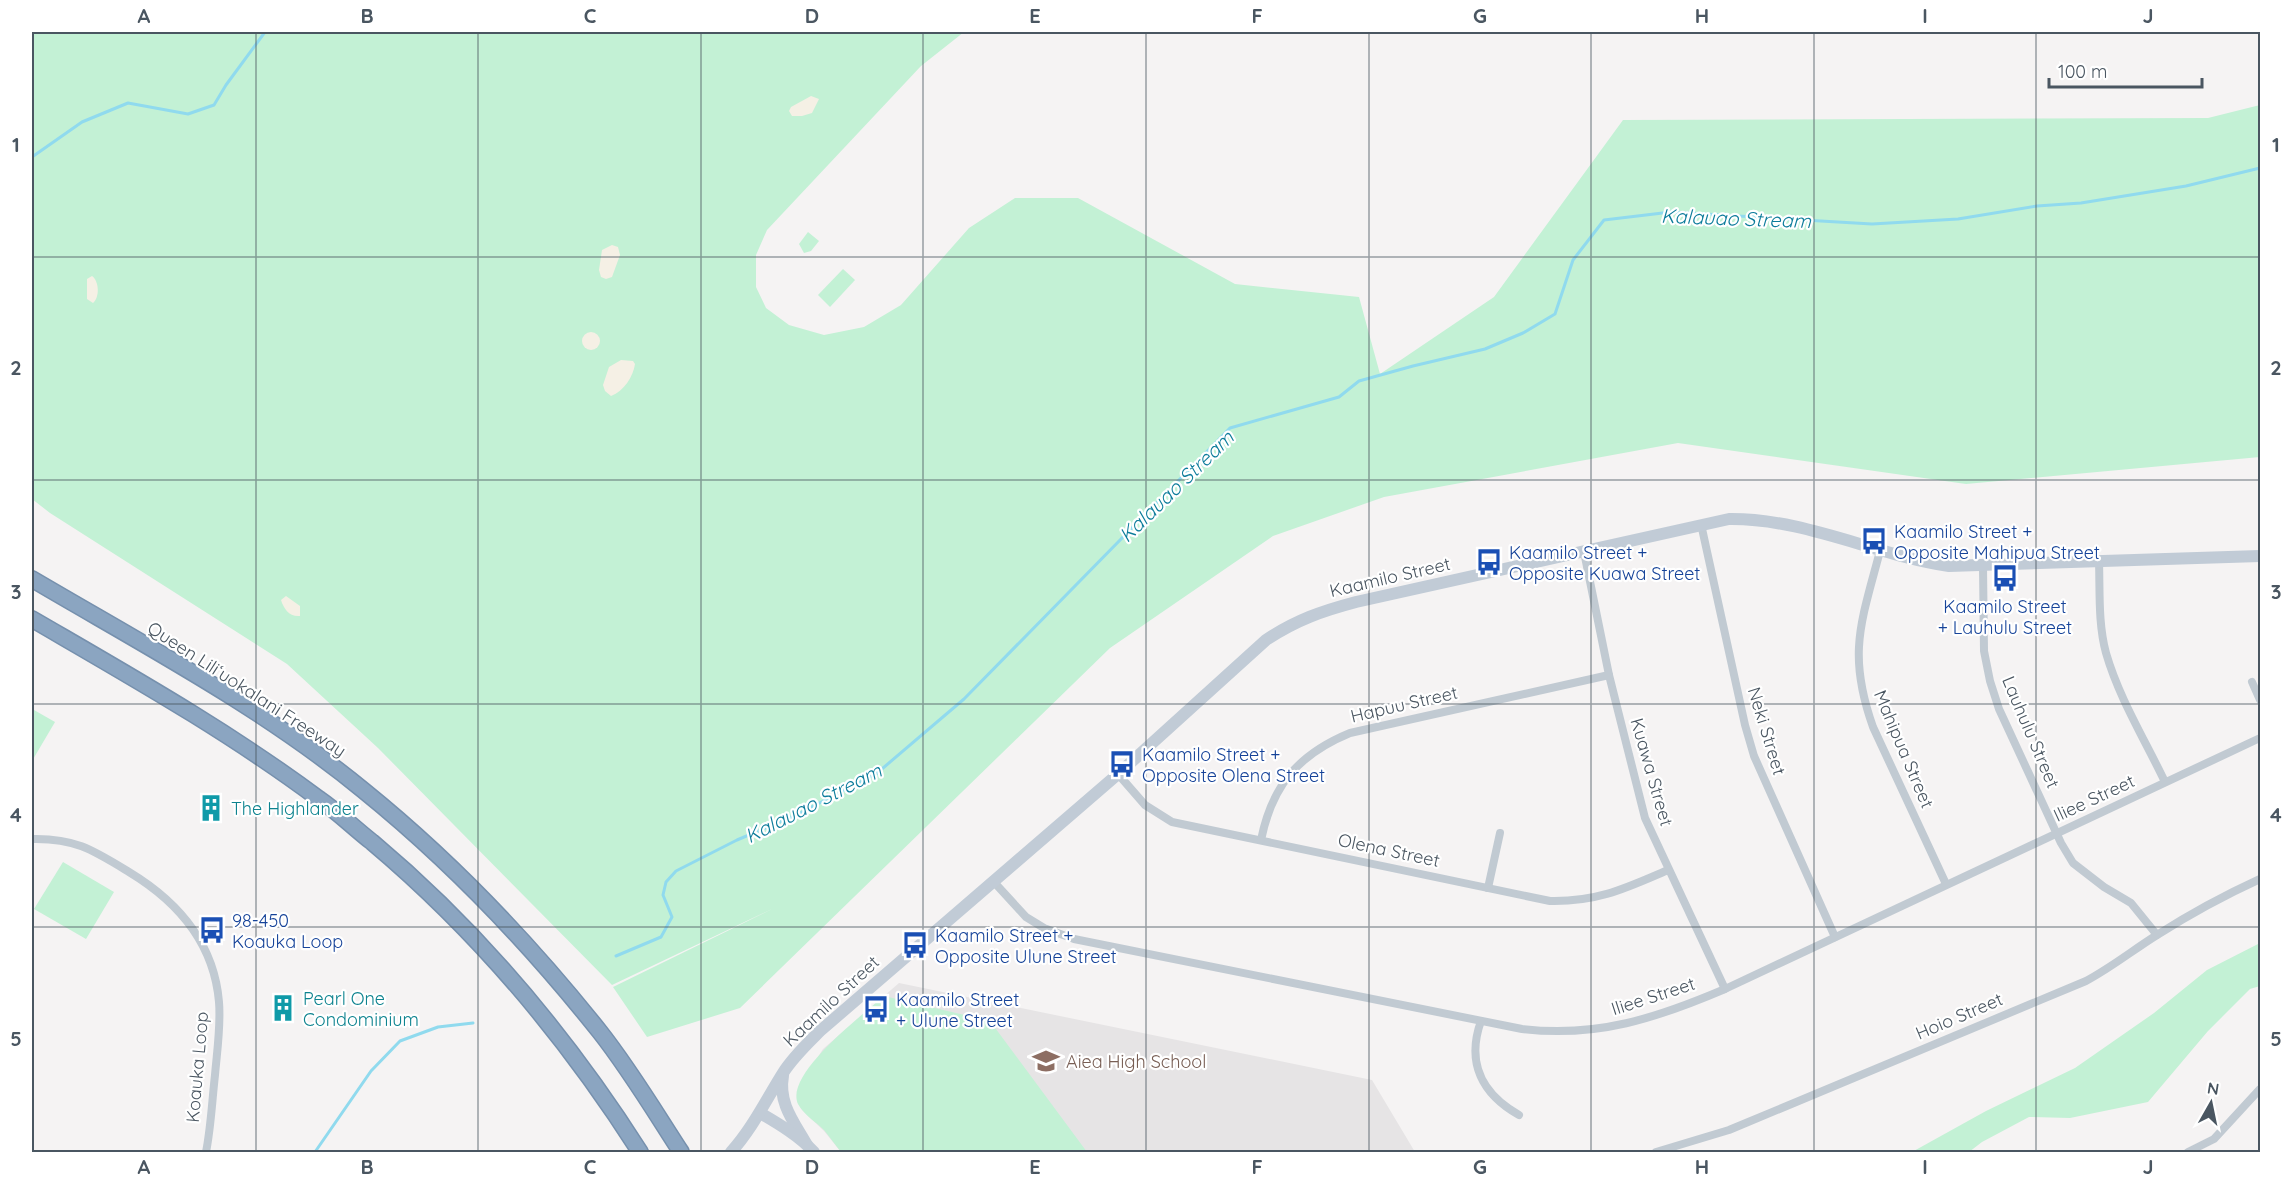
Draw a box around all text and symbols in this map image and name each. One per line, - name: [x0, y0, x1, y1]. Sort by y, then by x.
- text: A: [138, 3, 151, 28]
- text: B: [360, 3, 374, 28]
- text: C: [584, 3, 597, 28]
- text: D: [805, 3, 819, 28]
- text: E: [1029, 3, 1041, 28]
- text: F: [1251, 3, 1263, 28]
- text: G: [1473, 3, 1487, 28]
- text: H: [1695, 3, 1709, 28]
- text: I: [1922, 3, 1928, 28]
- text: J: [2142, 3, 2154, 28]
- scale bar: [2049, 51, 2202, 89]
- text: 100 m: [2058, 60, 2107, 83]
- text: 1: [12, 132, 20, 157]
- text: 1: [2272, 132, 2280, 157]
- water label: Kalauao Stream: [1661, 203, 1812, 233]
- text: 2: [10, 355, 22, 380]
- text: 2: [2270, 355, 2282, 380]
- water label: Kalauao Stream: [1113, 424, 1239, 547]
- place label: Kaamilo Street + Opposite Mahipua Street: [1894, 520, 2100, 564]
- bus stop icon: Kaamilo Street + Opposite Mahipua Street: [1859, 526, 1889, 556]
- place label: Kaamilo Street + Opposite Kuawa Street: [1509, 541, 1700, 585]
- bus stop icon: Kaamilo Street + Opposite Kuawa Street: [1474, 547, 1504, 577]
- street label: Kaamilo Street: [1327, 552, 1453, 602]
- bus stop icon: Kaamilo Street + Lauhulu Street: [1990, 563, 2020, 593]
- text: 3: [11, 579, 21, 604]
- text: 3: [2271, 579, 2281, 604]
- place label: Kaamilo Street + Lauhulu Street: [1938, 595, 2072, 639]
- street label: Queen Liliʻuokalani Freeway: [143, 616, 351, 762]
- street label: Lauhulu Street: [1997, 673, 2065, 791]
- street label: Hapuu Street: [1348, 680, 1460, 728]
- street label: Neki Street: [1743, 684, 1791, 778]
- street label: Mahipua Street: [1869, 686, 1939, 812]
- street label: Kuawa Street: [1626, 715, 1678, 829]
- place label: Kaamilo Street + Opposite Olena Street: [1142, 743, 1325, 787]
- bus stop icon: Kaamilo Street + Opposite Olena Street: [1107, 749, 1137, 779]
- water label: Kalauao Stream: [740, 757, 886, 848]
- street label: Iliee Street: [2050, 769, 2138, 827]
- building icon: The Highlander: [196, 793, 226, 823]
- place label: The Highlander: [231, 797, 359, 820]
- text: 4: [10, 802, 22, 827]
- text: 4: [2270, 802, 2282, 827]
- street label: Olena Street: [1336, 828, 1442, 872]
- place label: 98-450 Koauka Loop: [232, 909, 343, 953]
- bus stop icon: 98-450 Koauka Loop: [197, 915, 227, 945]
- place label: Kaamilo Street + Opposite Ulune Street: [935, 924, 1117, 968]
- bus stop icon: Kaamilo Street + Opposite Ulune Street: [900, 930, 930, 960]
- street label: Kaamilo Street: [778, 951, 884, 1051]
- street label: Iliee Street: [1608, 972, 1698, 1020]
- place label: Pearl One Condominium: [303, 987, 419, 1031]
- street label: Hoio Street: [1912, 987, 2006, 1045]
- place label: Kaamilo Street + Ulune Street: [896, 988, 1019, 1032]
- building icon: Pearl One Condominium: [268, 993, 298, 1023]
- bus stop icon: Kaamilo Street + Ulune Street: [861, 994, 891, 1024]
- street label: Koauka Loop: [181, 1011, 213, 1123]
- text: 5: [10, 1026, 22, 1051]
- text: 5: [2270, 1026, 2282, 1051]
- school or university icon: Aiea High School: [1031, 1046, 1061, 1076]
- place label: Aiea High School: [1066, 1050, 1206, 1073]
- north arrow: [2181, 1073, 2241, 1133]
- text: N: [2206, 1077, 2221, 1099]
- text: A: [138, 1154, 151, 1179]
- text: B: [360, 1154, 374, 1179]
- text: C: [584, 1154, 597, 1179]
- text: D: [805, 1154, 819, 1179]
- text: E: [1029, 1154, 1041, 1179]
- text: F: [1251, 1154, 1263, 1179]
- text: G: [1473, 1154, 1487, 1179]
- text: H: [1695, 1154, 1709, 1179]
- text: I: [1922, 1154, 1928, 1179]
- text: J: [2142, 1154, 2154, 1179]

